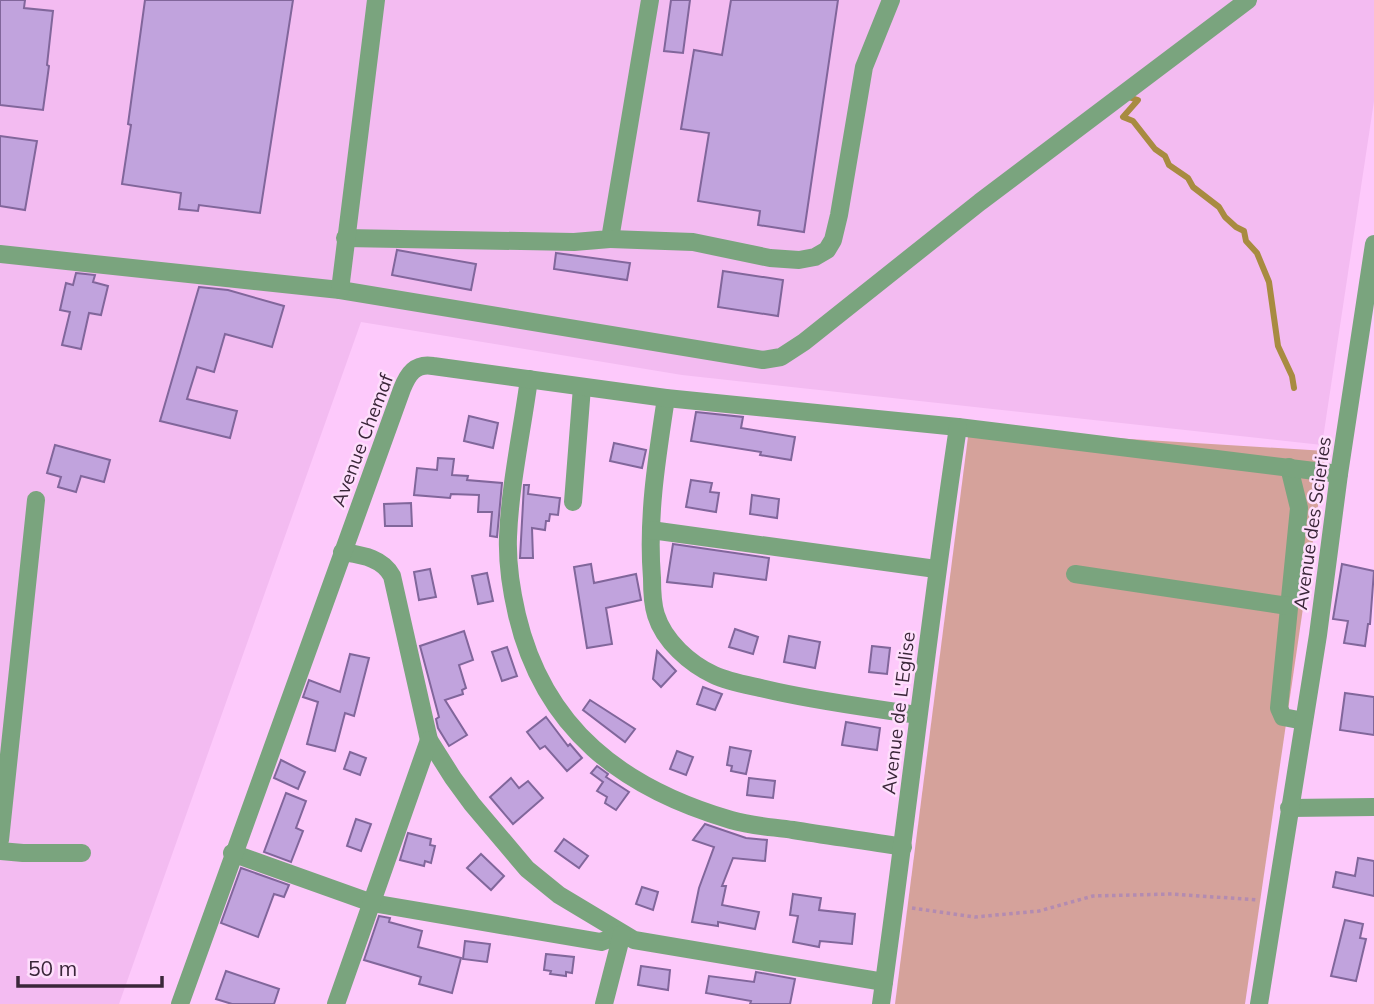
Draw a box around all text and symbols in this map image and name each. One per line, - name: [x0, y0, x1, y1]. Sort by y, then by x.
- street label: Avenue Chemaf: [326, 370, 399, 510]
- street label: Avenue des Scieries: [1288, 435, 1336, 611]
- street label: Avenue de L'Eglise: [876, 630, 920, 796]
- scale bar: [18, 944, 161, 988]
- text: 50 m: [28, 955, 77, 981]

